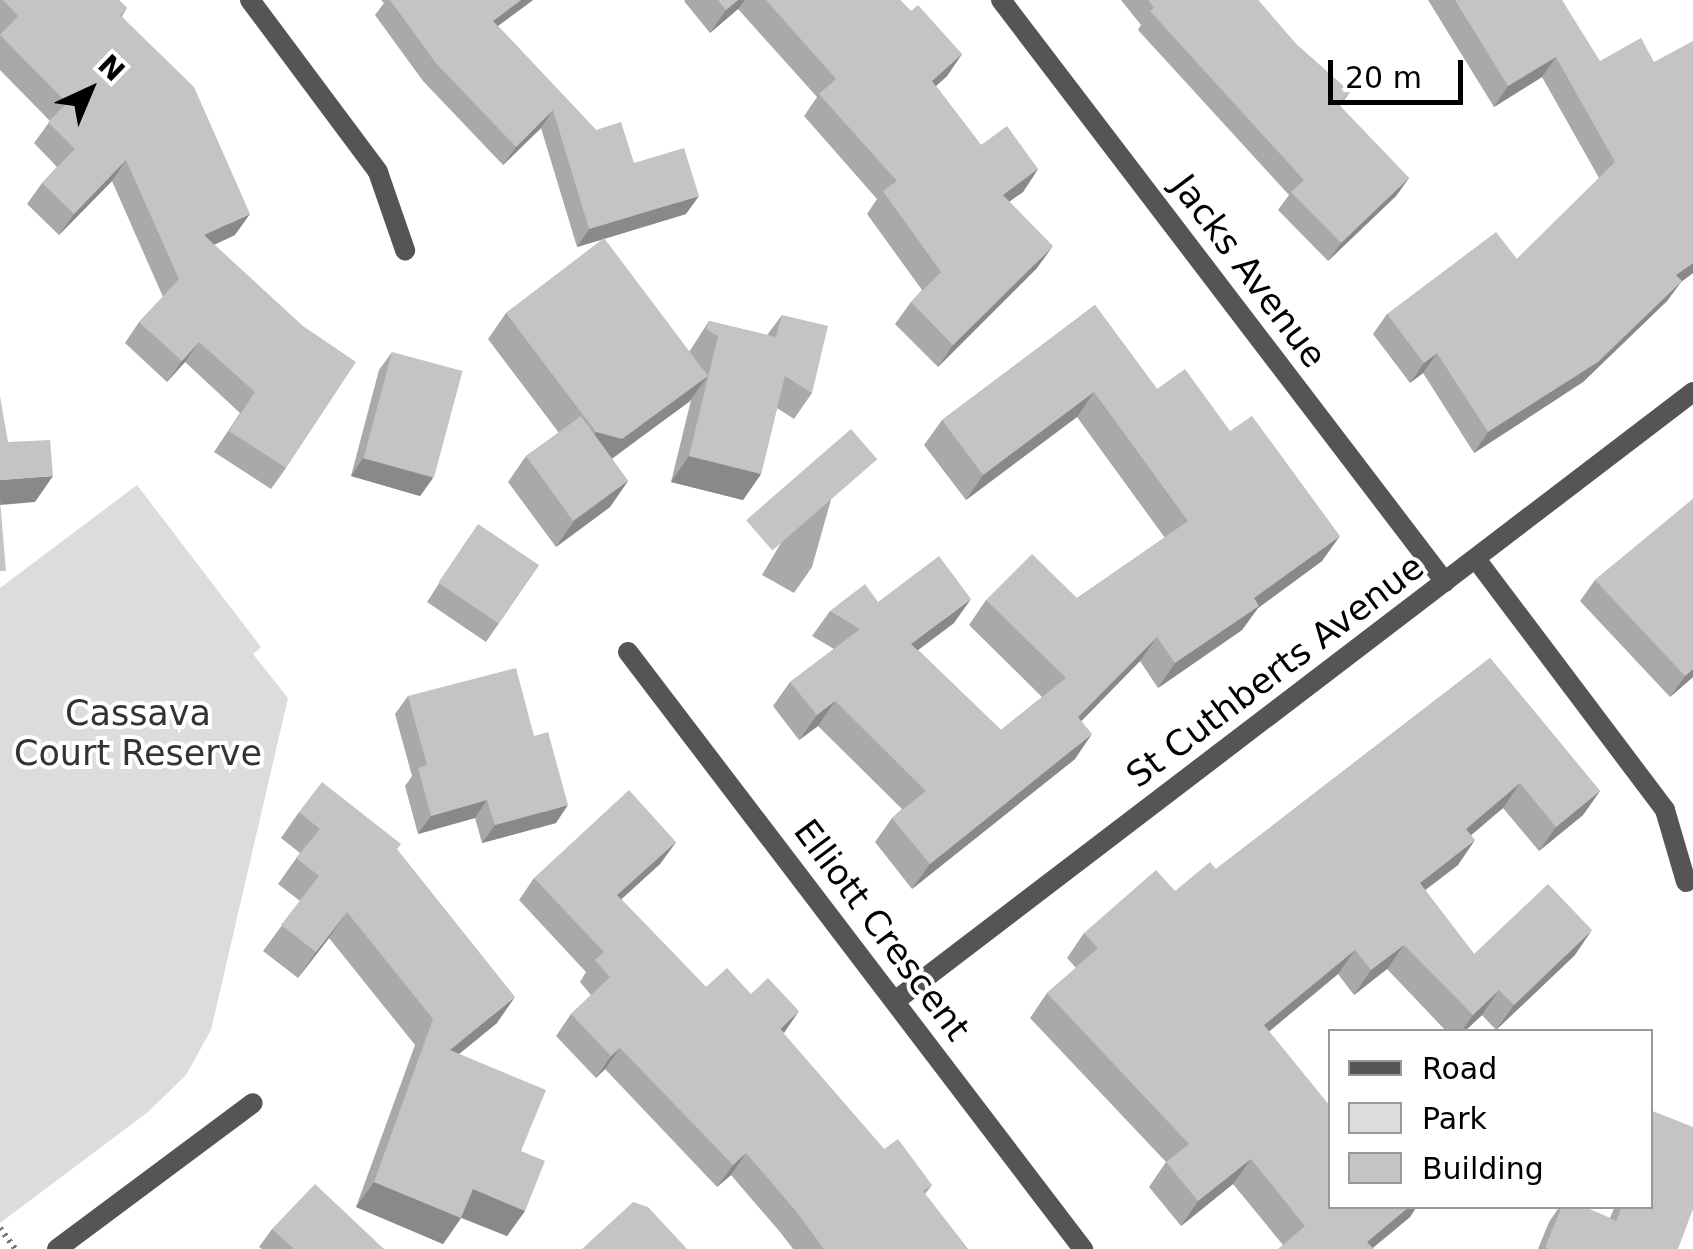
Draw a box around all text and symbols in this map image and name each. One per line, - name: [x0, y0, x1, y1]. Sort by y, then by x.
- north arrow: [40, 40, 140, 140]
- scale bar: [1333, 40, 1468, 102]
- text: N: [91, 48, 131, 88]
- text: 20 m: [1345, 60, 1422, 95]
- street label: Jacks Avenue: [1163, 166, 1335, 376]
- street label: St Cuthberts Avenue: [1118, 546, 1432, 796]
- park label: Cassava Court Reserve: [14, 692, 262, 774]
- street label: Elliott Crescent: [785, 811, 979, 1049]
- legend: [1328, 1029, 1653, 1209]
- text: Road: [1422, 1051, 1497, 1086]
- text: Park: [1422, 1101, 1487, 1136]
- text: Building: [1422, 1151, 1544, 1186]

